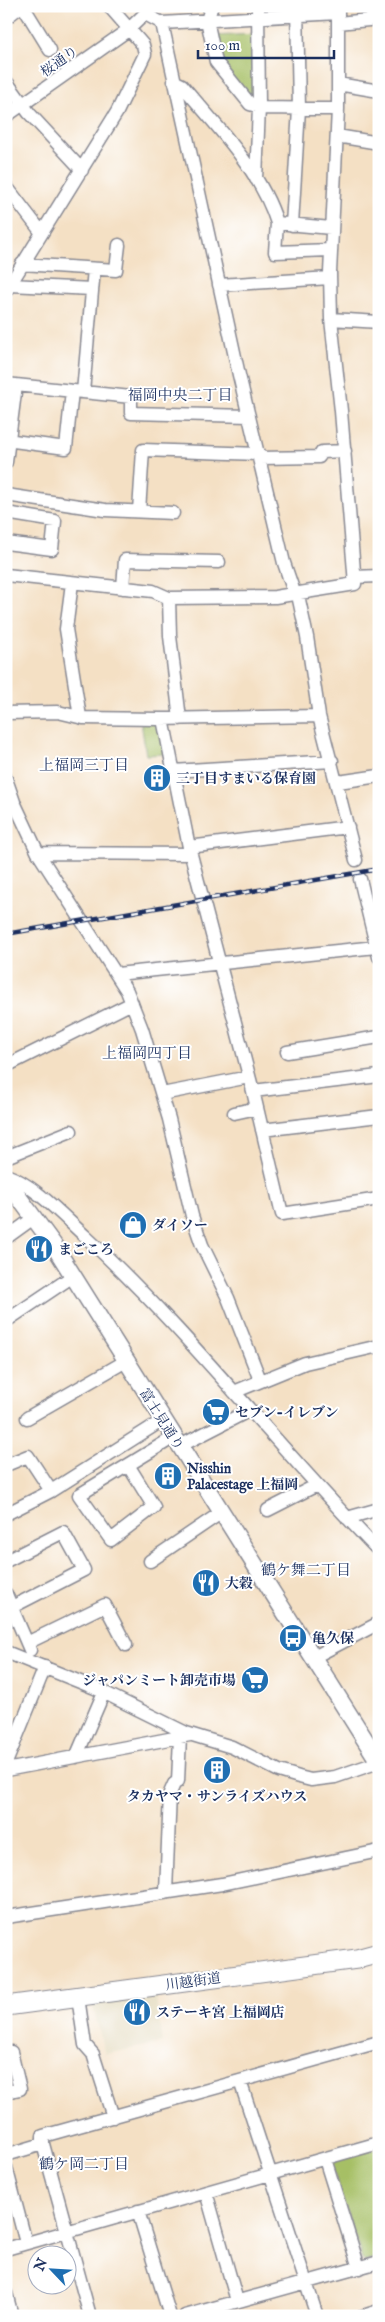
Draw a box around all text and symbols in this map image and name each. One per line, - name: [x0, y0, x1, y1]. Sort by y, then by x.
- scale bar: [198, 28, 334, 60]
- text: 100 m: [205, 36, 241, 55]
- street label: 桜通り: [37, 42, 82, 81]
- district label: 福岡中央二丁目: [127, 386, 233, 405]
- district label: 上福岡三丁目: [39, 756, 129, 775]
- building icon: 三丁目すまいる保育園: [142, 763, 172, 793]
- place label: 三丁目すまいる保育園: [176, 770, 316, 788]
- district label: 上福岡四丁目: [102, 1044, 192, 1063]
- shop icon: ダイソー: [118, 1210, 148, 1240]
- place label: ダイソー: [152, 1217, 208, 1235]
- restaurant icon: まごころ: [24, 1234, 54, 1264]
- place label: まごころ: [58, 1241, 114, 1259]
- street label: 富士見通り: [135, 1385, 187, 1454]
- supermarket icon: セブン-イレブン: [201, 1397, 231, 1427]
- place label: セブン-イレブン: [235, 1404, 338, 1422]
- place label: Nisshin Palacestage 上福岡: [186, 1460, 298, 1494]
- building icon: Nisshin Palacestage 上福岡: [153, 1461, 183, 1491]
- district label: 鶴ケ舞二丁目: [261, 1561, 351, 1580]
- restaurant icon: 大穀: [191, 1568, 221, 1598]
- place label: 大穀: [225, 1575, 253, 1593]
- bus stop icon: 亀久保: [278, 1623, 308, 1653]
- place label: 亀久保: [312, 1630, 354, 1648]
- supermarket icon: ジャパンミート卸売市場: [240, 1665, 270, 1695]
- place label: ジャパンミート卸売市場: [82, 1672, 236, 1690]
- building icon: タカヤマ・サンライズハウス: [202, 1755, 232, 1785]
- place label: タカヤマ・サンライズハウス: [127, 1788, 307, 1806]
- street label: 川越街道: [164, 1969, 222, 1995]
- restaurant icon: ステーキ宮 上福岡店: [122, 1997, 152, 2027]
- place label: ステーキ宮 上福岡店: [156, 2004, 285, 2022]
- district label: 鶴ケ岡二丁目: [39, 2155, 129, 2174]
- north arrow: [28, 2244, 78, 2294]
- text: N: [30, 2256, 52, 2275]

